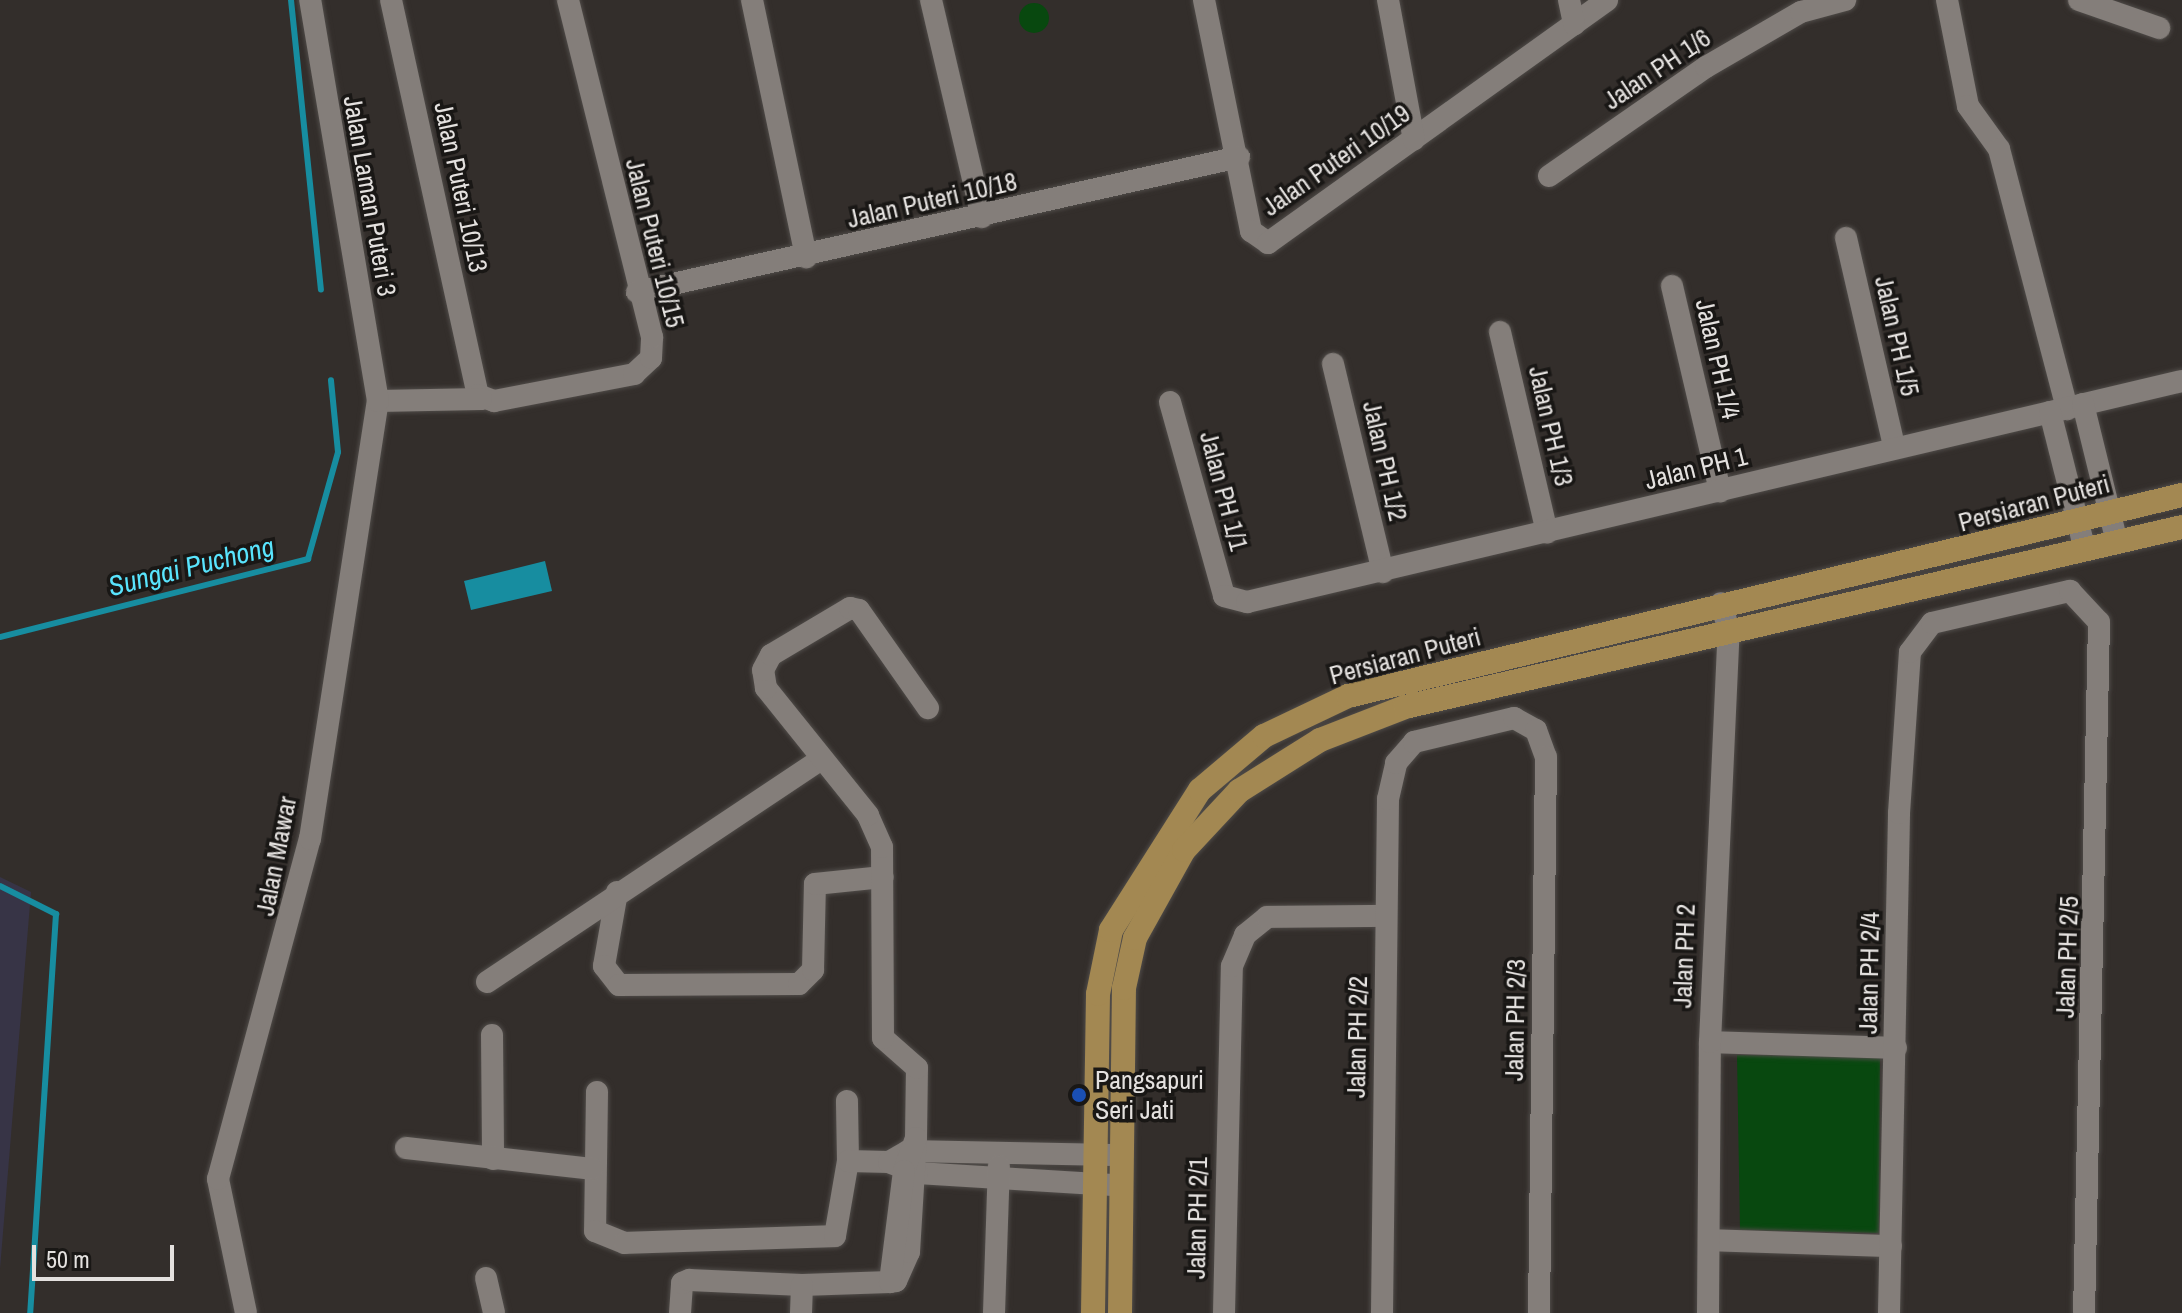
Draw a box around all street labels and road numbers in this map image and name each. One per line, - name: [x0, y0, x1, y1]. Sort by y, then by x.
- street label: Jalan PH 1/6: [1598, 22, 1716, 116]
- street label: Jalan Laman Puteri 3: [337, 93, 403, 299]
- street label: Jalan Puteri 10/19: [1256, 98, 1416, 222]
- street label: Jalan Puteri 10/13: [428, 99, 494, 275]
- street label: Jalan Puteri 10/15: [619, 155, 691, 331]
- street label: Jalan Puteri 10/18: [844, 165, 1020, 235]
- street label: Jalan PH 1/5: [1868, 273, 1926, 399]
- street label: Jalan PH 1/4: [1689, 296, 1747, 422]
- street label: Jalan PH 1/3: [1522, 363, 1580, 489]
- street label: Jalan PH 1/2: [1356, 398, 1414, 524]
- street label: Jalan PH 1/1: [1193, 428, 1255, 554]
- street label: Jalan PH 1: [1642, 440, 1750, 496]
- street label: Persiaran Puteri: [1955, 468, 2113, 538]
- street label: Persiaran Puteri: [1326, 621, 1484, 691]
- street label: Jalan Mawar: [249, 794, 303, 918]
- street label: Jalan PH 2/5: [2049, 895, 2085, 1019]
- street label: Jalan PH 2: [1667, 903, 1701, 1009]
- street label: Jalan PH 2/4: [1852, 912, 1886, 1034]
- street label: Jalan PH 2/3: [1498, 959, 1532, 1081]
- street label: Jalan PH 2/2: [1340, 976, 1374, 1098]
- street label: Jalan PH 2/1: [1180, 1157, 1214, 1279]

